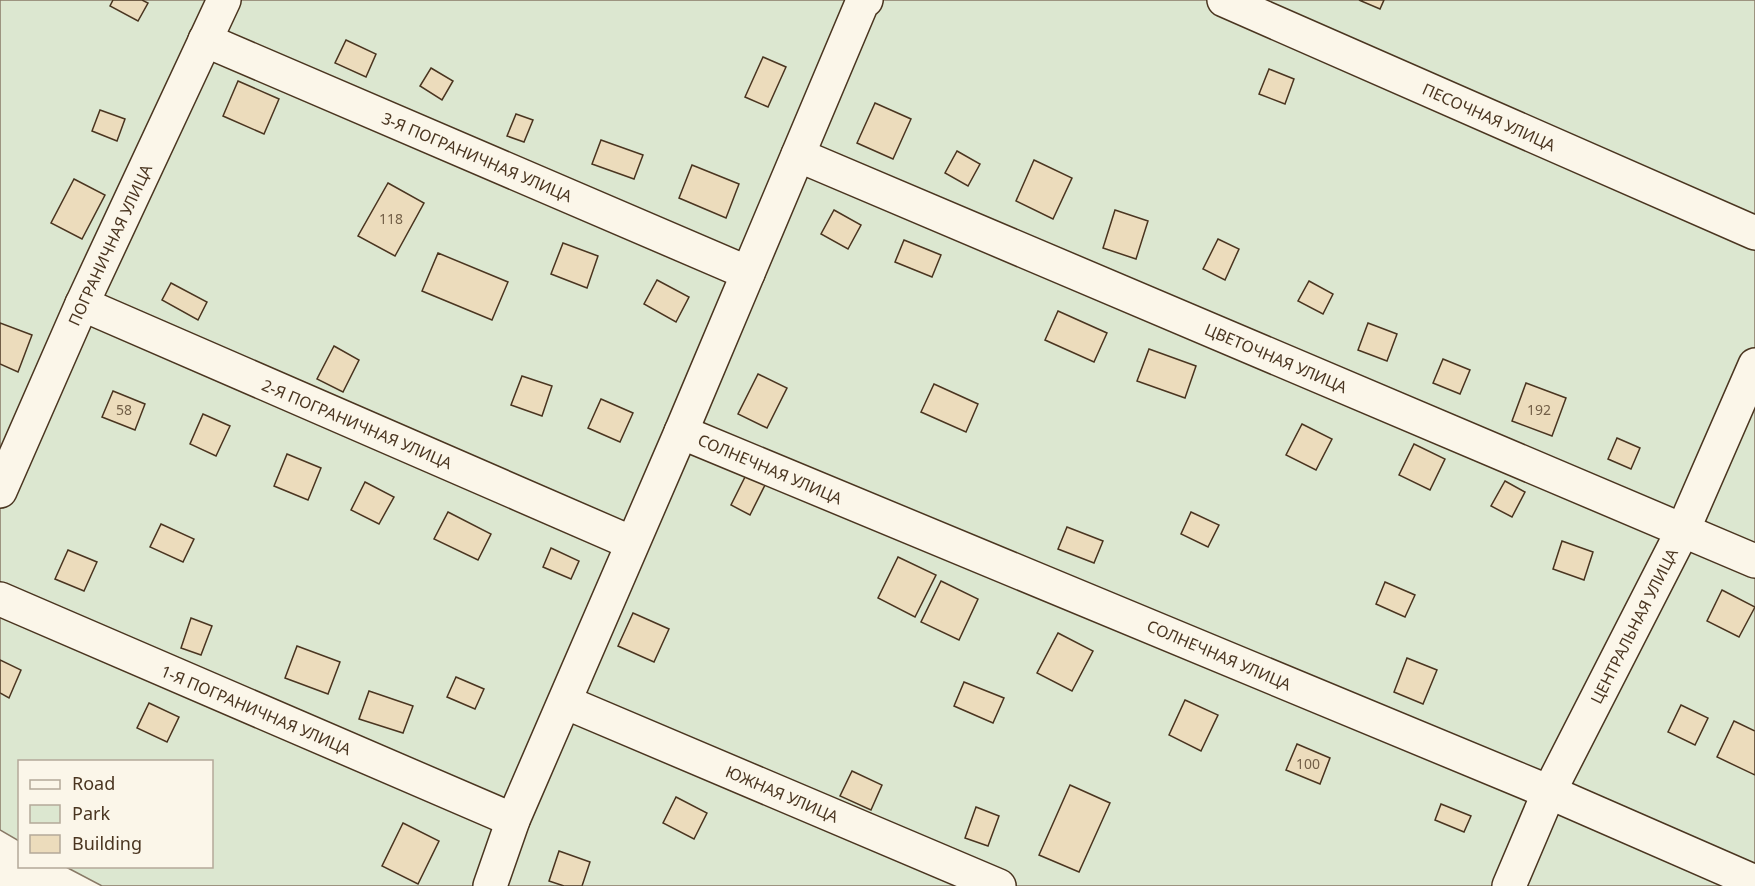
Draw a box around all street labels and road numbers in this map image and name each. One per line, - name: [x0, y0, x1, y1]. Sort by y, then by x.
- street label: ПЕСОЧНАЯ УЛИЦА: [1419, 78, 1560, 157]
- street label: 3-Я ПОГРАНИЧНАЯ УЛИЦА: [378, 107, 576, 207]
- street label: ПОГРАНИЧНАЯ УЛИЦА: [63, 160, 158, 329]
- street label: ЦВЕТОЧНАЯ УЛИЦА: [1201, 318, 1351, 398]
- street label: 2-Я ПОГРАНИЧНАЯ УЛИЦА: [258, 374, 456, 474]
- street label: СОЛНЕЧНАЯ УЛИЦА: [694, 429, 846, 510]
- street label: ЦЕНТРАЛЬНАЯ УЛИЦА: [1585, 544, 1683, 707]
- street label: СОЛНЕЧНАЯ УЛИЦА: [1143, 615, 1295, 696]
- street label: 1-Я ПОГРАНИЧНАЯ УЛИЦА: [157, 660, 355, 760]
- street label: ЮЖНАЯ УЛИЦА: [722, 760, 842, 828]

